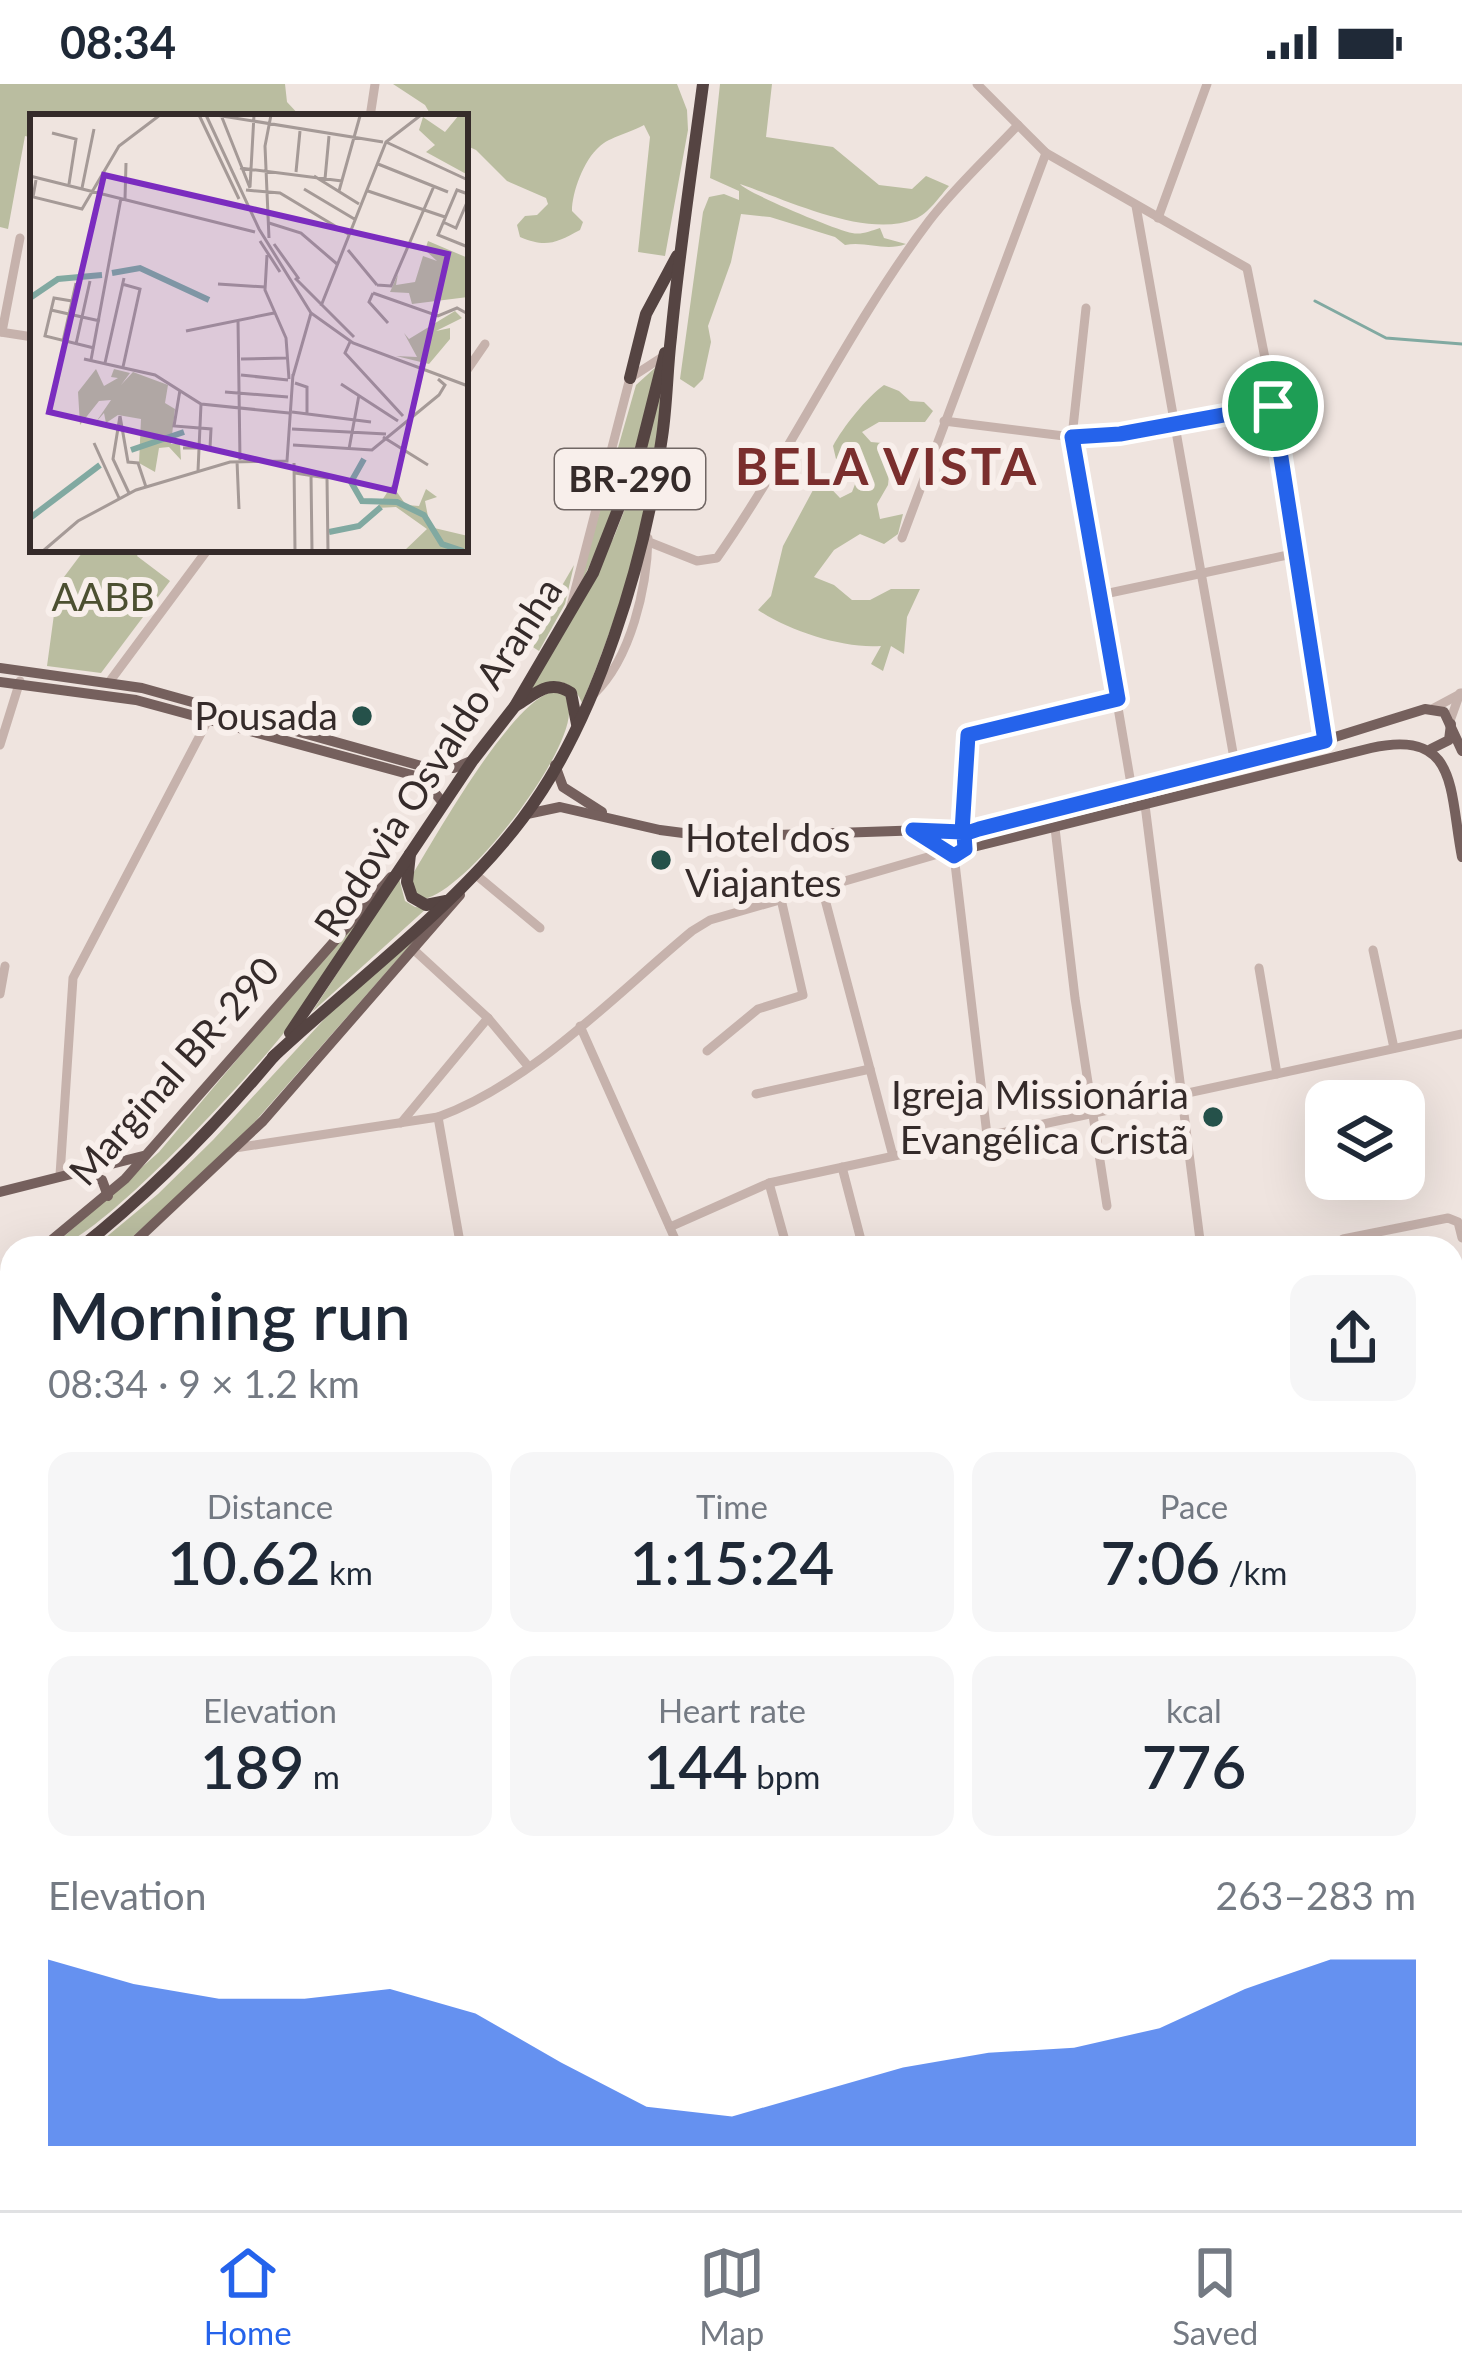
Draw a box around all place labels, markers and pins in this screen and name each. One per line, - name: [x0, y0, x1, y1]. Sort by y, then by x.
- pin: [1222, 355, 1324, 457]
- place label: Pousada: [194, 692, 338, 738]
- marker: Pousada: [349, 703, 375, 729]
- place label: Hotel dos Viajantes: [685, 814, 850, 905]
- marker: Hotel dos Viajantes: [648, 847, 674, 873]
- place label: Igreja Missionária Evangélica Cristã: [891, 1071, 1189, 1162]
- marker: Igreja Missionária Evangélica Cristã: [1200, 1104, 1226, 1130]

